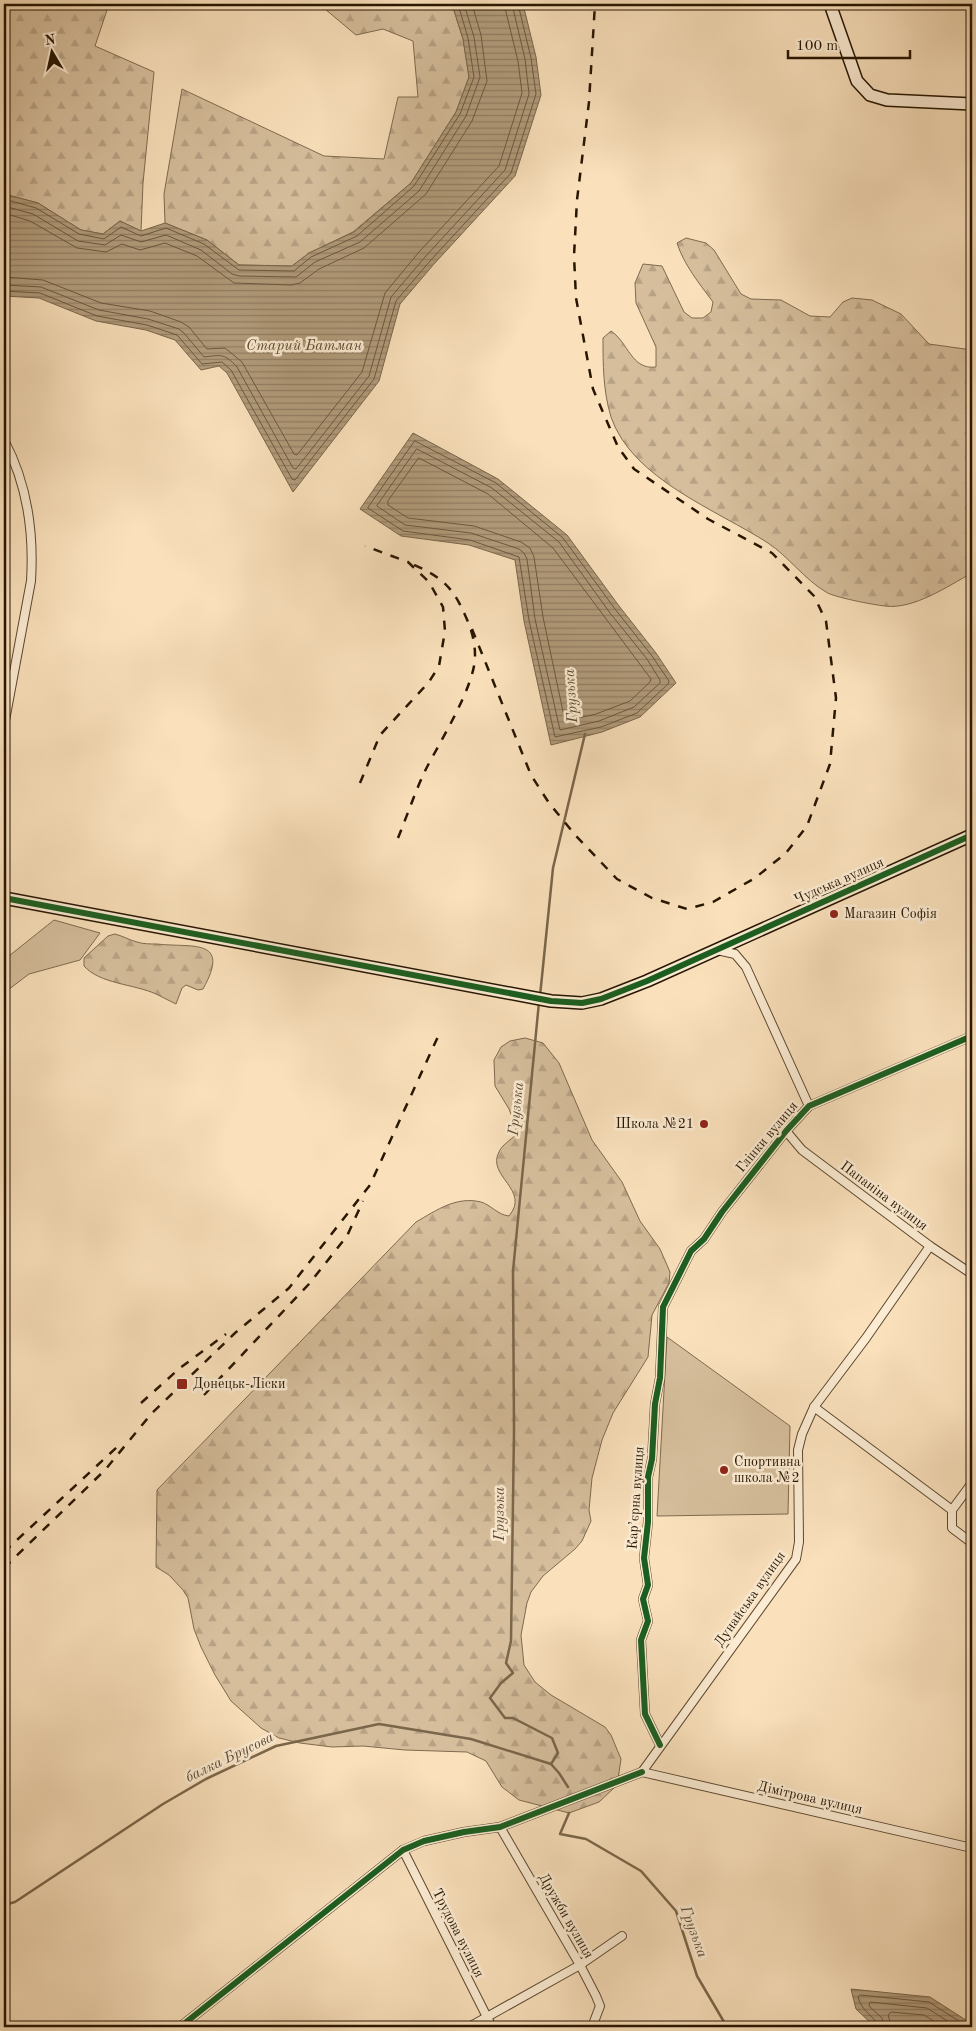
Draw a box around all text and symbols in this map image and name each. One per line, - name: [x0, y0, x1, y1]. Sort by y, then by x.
- north arrow: [28, 28, 78, 78]
- scale bar: [788, 28, 911, 60]
- text: N: [44, 32, 57, 48]
- text: 100 m: [796, 39, 838, 54]
- water label: Старий Батман: [246, 339, 362, 354]
- water label: Грузька: [563, 669, 581, 724]
- street label: Чудська вулиця: [792, 855, 886, 907]
- place label: Магазин Софія: [844, 907, 937, 922]
- marker: Магазин Софія: [828, 908, 840, 920]
- water label: Грузька: [507, 1081, 527, 1138]
- street label: Глінки вулиця: [733, 1099, 801, 1175]
- place label: Школа №21: [616, 1117, 694, 1131]
- marker: Школа №21: [698, 1118, 710, 1130]
- street label: Папаніна вулиця: [838, 1159, 930, 1233]
- marker: Донецьк-Ліски: [175, 1377, 189, 1391]
- place label: Донецьк-Ліски: [193, 1377, 285, 1391]
- street label: Кар’єрна вулиця: [625, 1446, 647, 1550]
- place label: Спортивна школа №2: [734, 1455, 801, 1485]
- marker: Спортивна школа №2: [718, 1464, 730, 1476]
- water label: Грузька: [493, 1487, 508, 1542]
- street label: Дунайська вулиця: [712, 1549, 788, 1649]
- water label: балка Брусова: [183, 1729, 277, 1786]
- street label: Дімітрова вулиця: [756, 1779, 864, 1817]
- street label: Дружби вулиця: [536, 1871, 596, 1961]
- street label: Трудова вулиця: [430, 1886, 486, 1980]
- water label: Грузька: [676, 1903, 709, 1960]

